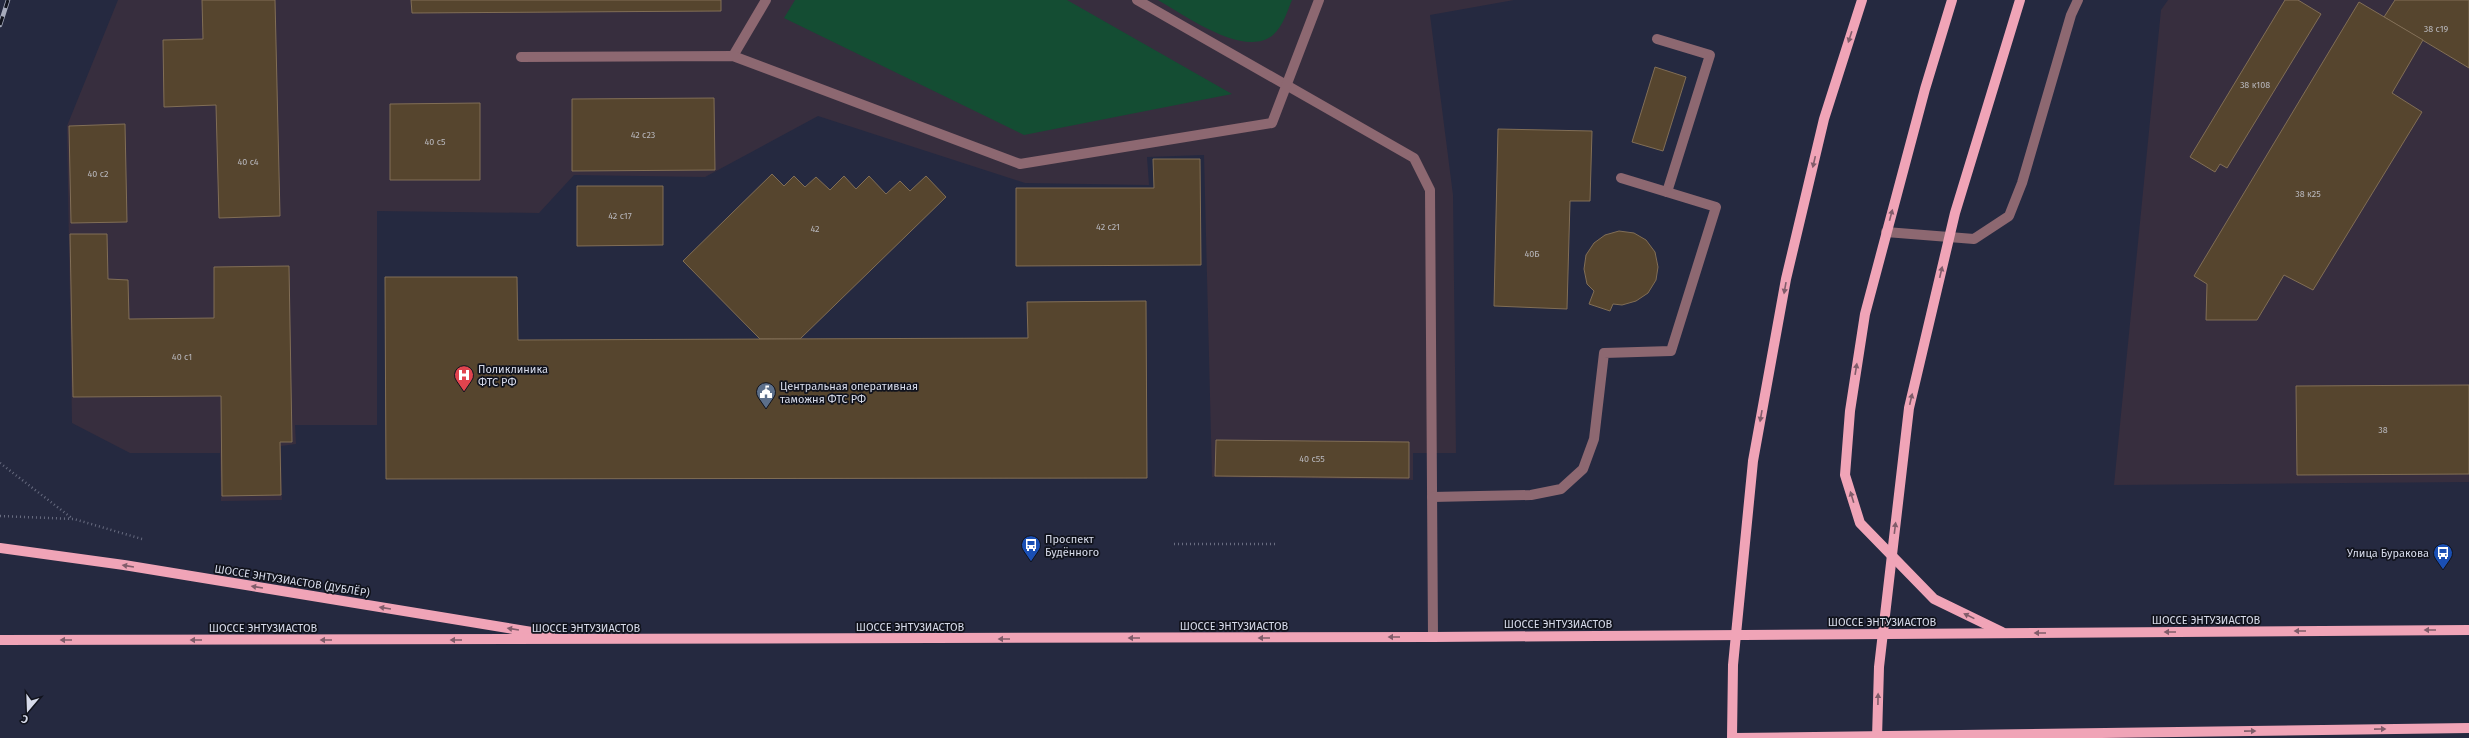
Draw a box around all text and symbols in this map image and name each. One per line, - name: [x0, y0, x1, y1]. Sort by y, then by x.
- house number: 38 с19: [2424, 24, 2449, 34]
- one-way arrow: [1847, 31, 1853, 43]
- house number: 38 к108: [2240, 80, 2270, 90]
- house number: 42 c23: [631, 130, 655, 140]
- house number: 40 с5: [424, 137, 446, 147]
- one-way arrow: [1811, 156, 1817, 168]
- house number: 40 с4: [237, 157, 259, 167]
- house number: 40 с2: [88, 169, 108, 179]
- house number: 38 к25: [2295, 189, 2321, 199]
- one-way arrow: [1888, 208, 1894, 221]
- house number: 42 c17: [608, 211, 632, 221]
- house number: 42 с21: [1096, 222, 1120, 232]
- house number: 42: [810, 224, 820, 234]
- house number: 40Б: [1524, 249, 1540, 259]
- one-way arrow: [1938, 266, 1944, 279]
- one-way arrow: [1781, 282, 1787, 295]
- house number: 40 с1: [172, 352, 192, 362]
- place label: Поликлиника ФТС РФ: [478, 363, 548, 389]
- one-way arrow: [1853, 363, 1859, 375]
- hospital icon: Поликлиника ФТС РФ: [453, 364, 475, 392]
- place label: Центральная оперативная таможня ФТС РФ: [780, 380, 918, 406]
- public building icon: Центральная оперативная таможня ФТС РФ: [755, 381, 777, 409]
- one-way arrow: [1908, 393, 1914, 405]
- one-way arrow: [1758, 410, 1764, 423]
- house number: 38: [2378, 425, 2388, 435]
- house number: 40 с55: [1299, 454, 1325, 464]
- one-way arrow: [1849, 491, 1855, 503]
- one-way arrow: [1892, 522, 1898, 534]
- place label: Проспект Будённого: [1045, 533, 1099, 559]
- bus stop icon: Проспект Будённого: [1020, 534, 1042, 562]
- bus stop icon: Улица Буракова: [2432, 542, 2454, 570]
- place label: Улица Буракова: [2347, 547, 2429, 560]
- street label: ШОССЕ ЭНТУЗИАСТОВ (ДУБЛЁР): [213, 561, 371, 600]
- one-way arrow: [122, 563, 134, 569]
- one-way arrow: [251, 584, 263, 590]
- one-way arrow: [379, 605, 391, 611]
- one-way arrow: [1963, 613, 1974, 619]
- street label: ШОССЕ ЭНТУЗИАСТОВ: [2152, 614, 2261, 627]
- street label: ШОССЕ ЭНТУЗИАСТОВ: [1828, 616, 1937, 629]
- street label: ШОССЕ ЭНТУЗИАСТОВ: [1504, 618, 1613, 631]
- street label: ШОССЕ ЭНТУЗИАСТОВ: [1180, 620, 1289, 633]
- street label: ШОССЕ ЭНТУЗИАСТОВ: [856, 621, 965, 634]
- street label: ШОССЕ ЭНТУЗИАСТОВ: [209, 622, 318, 635]
- street label: ШОССЕ ЭНТУЗИАСТОВ: [532, 622, 641, 635]
- one-way arrow: [507, 626, 519, 632]
- one-way arrow: [2423, 627, 2436, 633]
- one-way arrow: [2293, 628, 2306, 634]
- one-way arrow: [2163, 629, 2176, 635]
- one-way arrow: [2033, 630, 2046, 636]
- one-way arrow: [1387, 634, 1400, 640]
- one-way arrow: [1127, 635, 1140, 641]
- one-way arrow: [1257, 635, 1270, 641]
- one-way arrow: [997, 636, 1010, 642]
- one-way arrow: [59, 637, 72, 643]
- one-way arrow: [189, 637, 202, 643]
- one-way arrow: [319, 637, 332, 643]
- one-way arrow: [449, 637, 462, 643]
- north arrow: [8, 690, 48, 730]
- one-way arrow: [1875, 692, 1881, 705]
- text: С: [19, 712, 30, 726]
- one-way arrow: [2374, 726, 2387, 732]
- one-way arrow: [2244, 728, 2257, 734]

